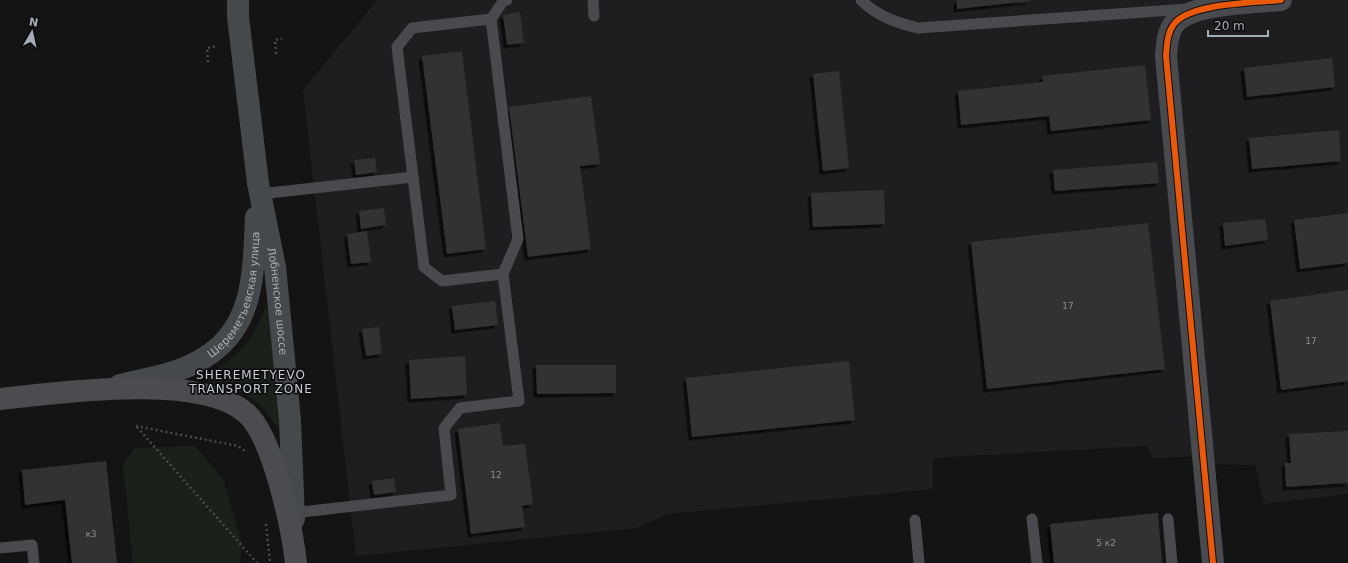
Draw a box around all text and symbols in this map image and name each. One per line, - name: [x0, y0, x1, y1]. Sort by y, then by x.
- north arrow: [12, 12, 52, 52]
- scale bar: [1208, 12, 1268, 38]
- text: N: [28, 15, 39, 30]
- text: 20 m: [1214, 19, 1245, 33]
- street label: Шереметьевская улица: [205, 231, 262, 360]
- street label: Лобненское шоссе: [265, 246, 290, 356]
- house number: 17: [1062, 301, 1074, 311]
- house number: 17: [1305, 336, 1317, 346]
- district label: SHEREMETYEVO TRANSPORT ZONE: [188, 368, 313, 396]
- house number: 12: [490, 470, 502, 480]
- house number: к3: [85, 529, 97, 539]
- house number: 5 к2: [1096, 538, 1116, 548]

